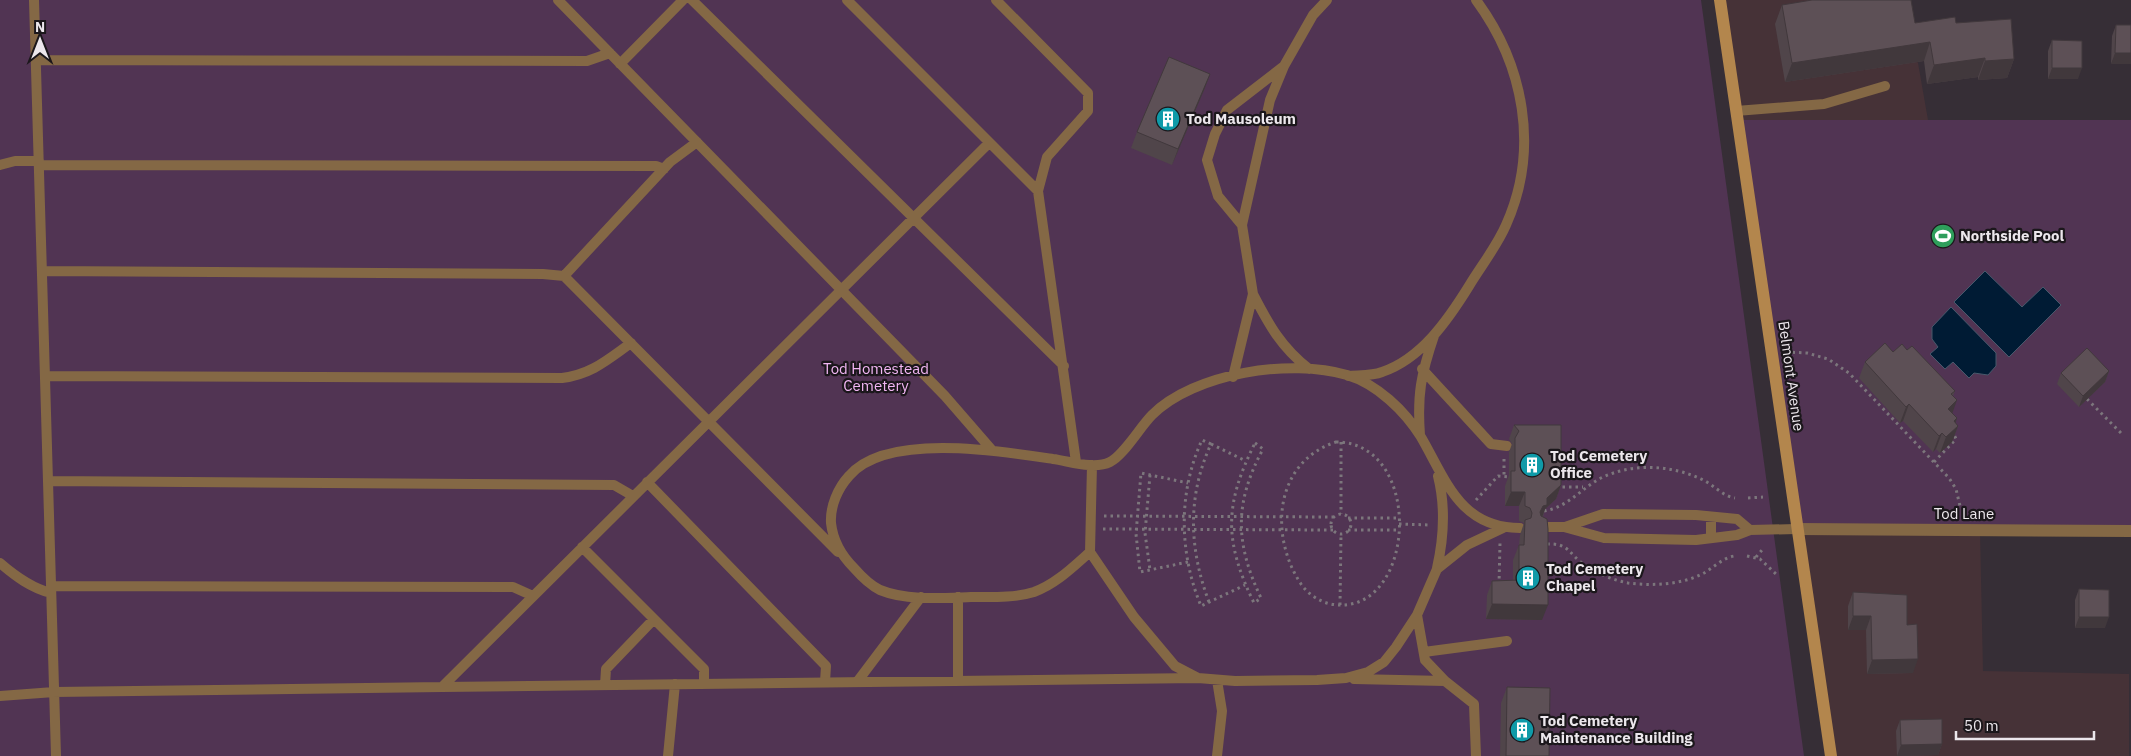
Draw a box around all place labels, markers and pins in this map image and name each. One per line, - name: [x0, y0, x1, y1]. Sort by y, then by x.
- building icon: Tod Mausoleum: [1155, 106, 1181, 132]
- place label: Tod Mausoleum: [1186, 109, 1296, 128]
- sports icon: Northside Pool: [1930, 223, 1956, 249]
- place label: Northside Pool: [1960, 226, 2065, 245]
- place label: Tod Cemetery Office: [1550, 446, 1647, 482]
- building icon: Tod Cemetery Office: [1519, 452, 1545, 478]
- place label: Tod Cemetery Chapel: [1546, 559, 1643, 595]
- building icon: Tod Cemetery Chapel: [1515, 565, 1541, 591]
- place label: Tod Cemetery Maintenance Building: [1540, 711, 1693, 747]
- building icon: Tod Cemetery Maintenance Building: [1509, 717, 1535, 743]

